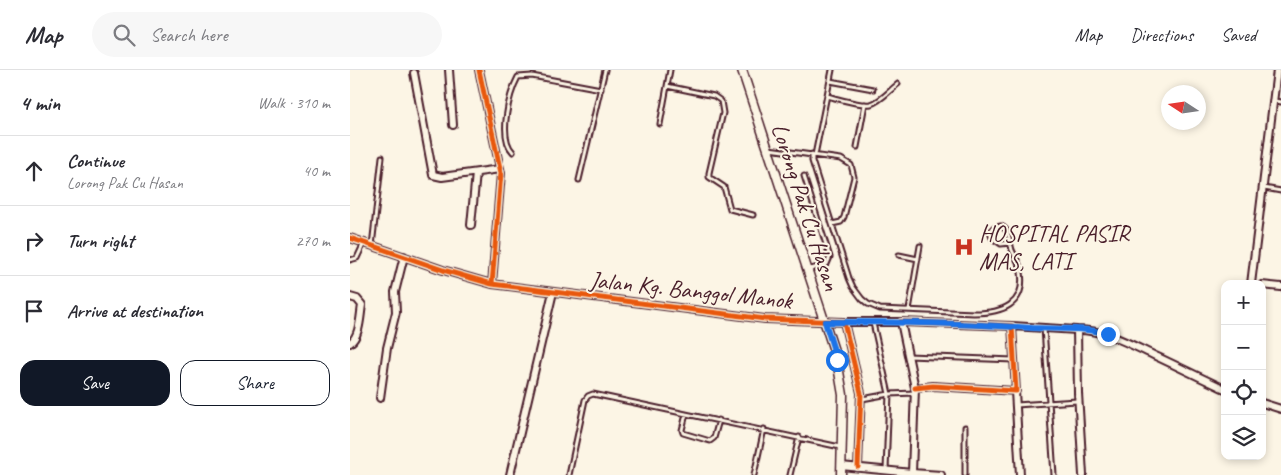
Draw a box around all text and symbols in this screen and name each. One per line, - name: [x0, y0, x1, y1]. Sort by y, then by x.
- search box: [92, 12, 442, 57]
- text: Map: [25, 20, 62, 50]
- icon: search: [110, 21, 138, 49]
- text: Search here: [150, 23, 228, 47]
- text: Map: [1075, 24, 1102, 46]
- text: Directions: [1130, 24, 1193, 46]
- text: Saved: [1221, 24, 1256, 46]
- north arrow: [1161, 85, 1206, 130]
- text: 4 min: [20, 90, 60, 116]
- text: Walk · 310 m: [258, 93, 330, 113]
- street label: Lorong Pak Cu Hasan: [765, 120, 847, 294]
- text: Continue: [67, 149, 124, 173]
- icon: ahead: [20, 157, 48, 185]
- text: 40 m: [303, 161, 330, 181]
- text: Lorong Pak Cu Hasan: [67, 173, 183, 193]
- place label: HOSPITAL PASIR MAS, LATI: [979, 218, 1131, 276]
- icon: right: [20, 227, 48, 255]
- text: Turn right: [67, 229, 134, 253]
- text: 270 m: [296, 231, 330, 251]
- hospital icon: HOSPITAL PASIR MAS, LATI: [953, 236, 975, 258]
- street label: Jalan Kg. Banggol Manok: [588, 264, 796, 316]
- map controls: [1221, 280, 1266, 460]
- button: +: [1221, 280, 1266, 325]
- icon: arrive: [20, 297, 48, 325]
- text: Arrive at destination: [67, 299, 203, 323]
- route end: [1097, 323, 1120, 346]
- button: −: [1221, 325, 1266, 370]
- route start: [826, 349, 849, 372]
- button: Save: [20, 360, 170, 406]
- button: Share: [180, 360, 330, 406]
- button: locate: [1221, 370, 1266, 415]
- button: layers: [1221, 415, 1266, 460]

